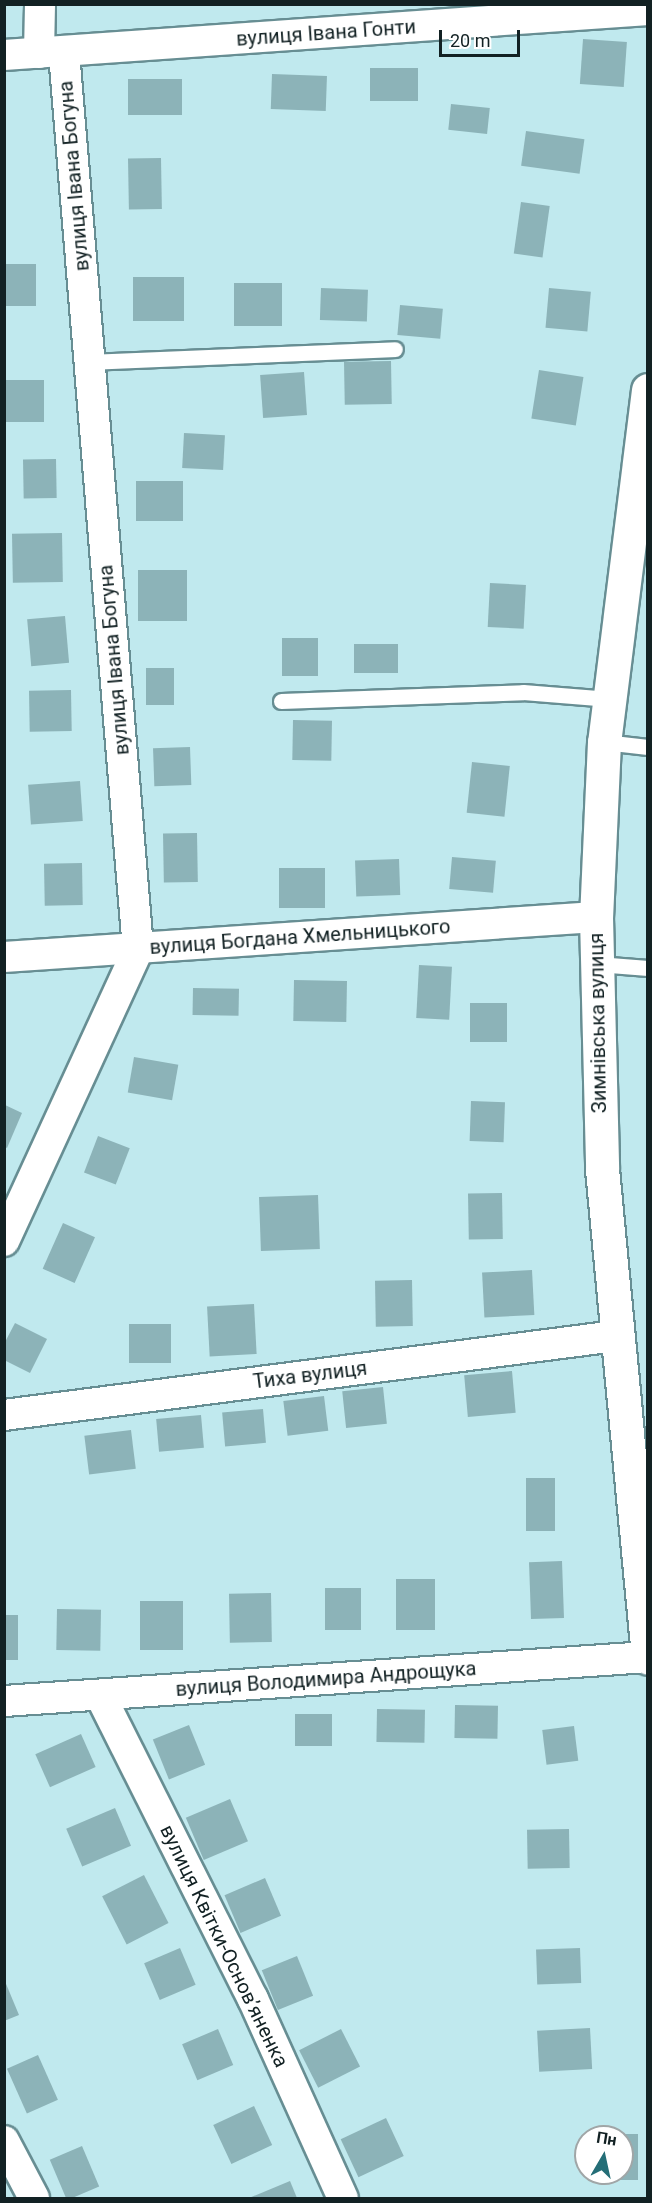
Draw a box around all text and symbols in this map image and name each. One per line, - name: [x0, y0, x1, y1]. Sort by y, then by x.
- street label: вулиця Івана Гонти: [235, 15, 417, 51]
- scale bar: [442, 18, 523, 56]
- text: 20 m: [450, 30, 490, 51]
- street label: вулиця Івана Богуна: [54, 80, 94, 272]
- street label: вулиця Івана Богуна: [94, 564, 134, 756]
- street label: вулиця Богдана Хмельницького: [149, 915, 451, 959]
- street label: Зимнівська вулиця: [584, 933, 612, 1113]
- street label: Тиха вулиця: [252, 1356, 368, 1394]
- street label: вулиця Володимира Андрощука: [175, 1657, 477, 1701]
- street label: вулиця Квітки-Основʼяненка: [155, 1821, 293, 2071]
- north arrow: [574, 2125, 634, 2185]
- text: Пн: [595, 2128, 618, 2150]

